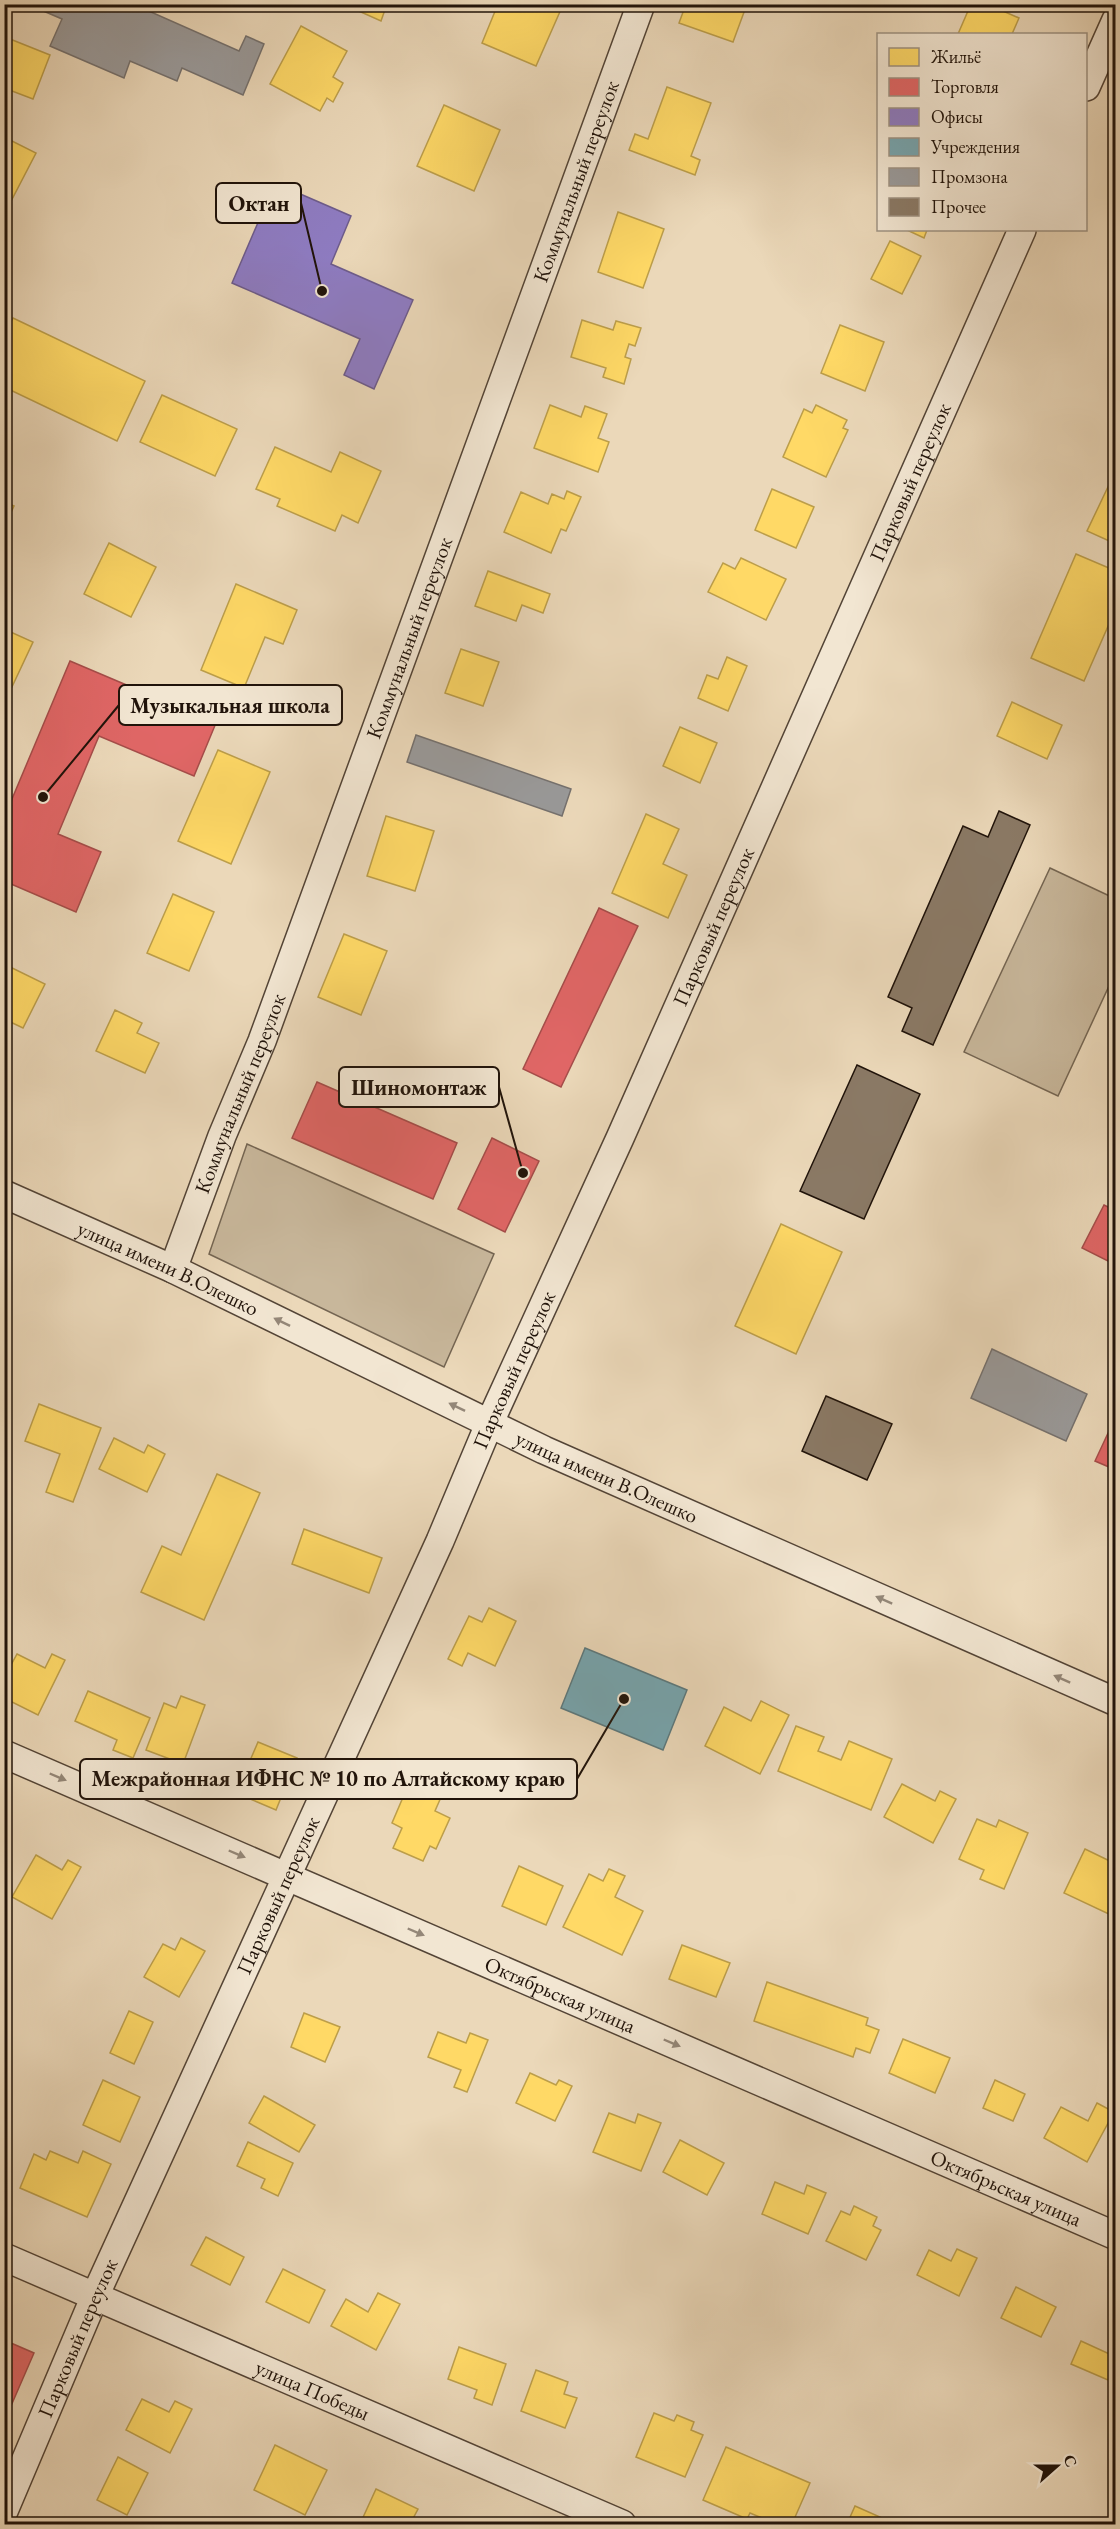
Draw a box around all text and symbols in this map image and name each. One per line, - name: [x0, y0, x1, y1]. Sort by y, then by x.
- legend: [877, 33, 1087, 231]
- text: Жильё: [930, 45, 981, 68]
- text: Торговля: [931, 75, 999, 98]
- street label: Коммунальный переулок: [526, 77, 625, 286]
- text: Офисы: [931, 105, 983, 128]
- text: Учреждения: [930, 135, 1020, 158]
- text: Промзона: [931, 165, 1008, 188]
- callout: Октан: [216, 183, 301, 223]
- text: Октан: [228, 189, 290, 218]
- text: Прочее: [931, 195, 986, 218]
- street label: Парковый переулок: [863, 399, 957, 566]
- street label: Коммунальный переулок: [360, 533, 458, 742]
- callout: Музыкальная школа: [119, 685, 342, 725]
- text: Музыкальная школа: [130, 691, 330, 720]
- street label: Парковый переулок: [666, 843, 760, 1010]
- street label: Коммунальный переулок: [188, 990, 291, 1197]
- callout: Шиномонтаж: [339, 1067, 499, 1107]
- text: Шиномонтаж: [351, 1073, 487, 1102]
- street label: улица имени В.Олешко: [73, 1214, 263, 1322]
- street label: Парковый переулок: [466, 1286, 561, 1453]
- one-way arrow: [273, 1317, 290, 1327]
- one-way arrow: [449, 1402, 466, 1411]
- street label: улица имени В.Олешко: [511, 1424, 702, 1529]
- one-way arrow: [874, 1595, 892, 1605]
- one-way arrow: [1053, 1673, 1071, 1683]
- callout: Межрайонная ИФНС № 10 по Алтайскому краю: [80, 1759, 577, 1799]
- text: Межрайонная ИФНС № 10 по Алтайскому краю: [91, 1764, 565, 1793]
- one-way arrow: [50, 1772, 68, 1782]
- street label: Парковый переулок: [230, 1812, 325, 1978]
- one-way arrow: [229, 1850, 246, 1859]
- one-way arrow: [408, 1927, 426, 1937]
- street label: Октябрьская улица: [481, 1950, 640, 2039]
- one-way arrow: [663, 2039, 681, 2048]
- street label: Октябрьская улица: [926, 2143, 1086, 2233]
- street label: Парковый переулок: [31, 2254, 123, 2422]
- street label: улица Победы: [251, 2353, 374, 2426]
- north arrow: [1027, 2436, 1087, 2496]
- text: С: [1059, 2452, 1082, 2470]

